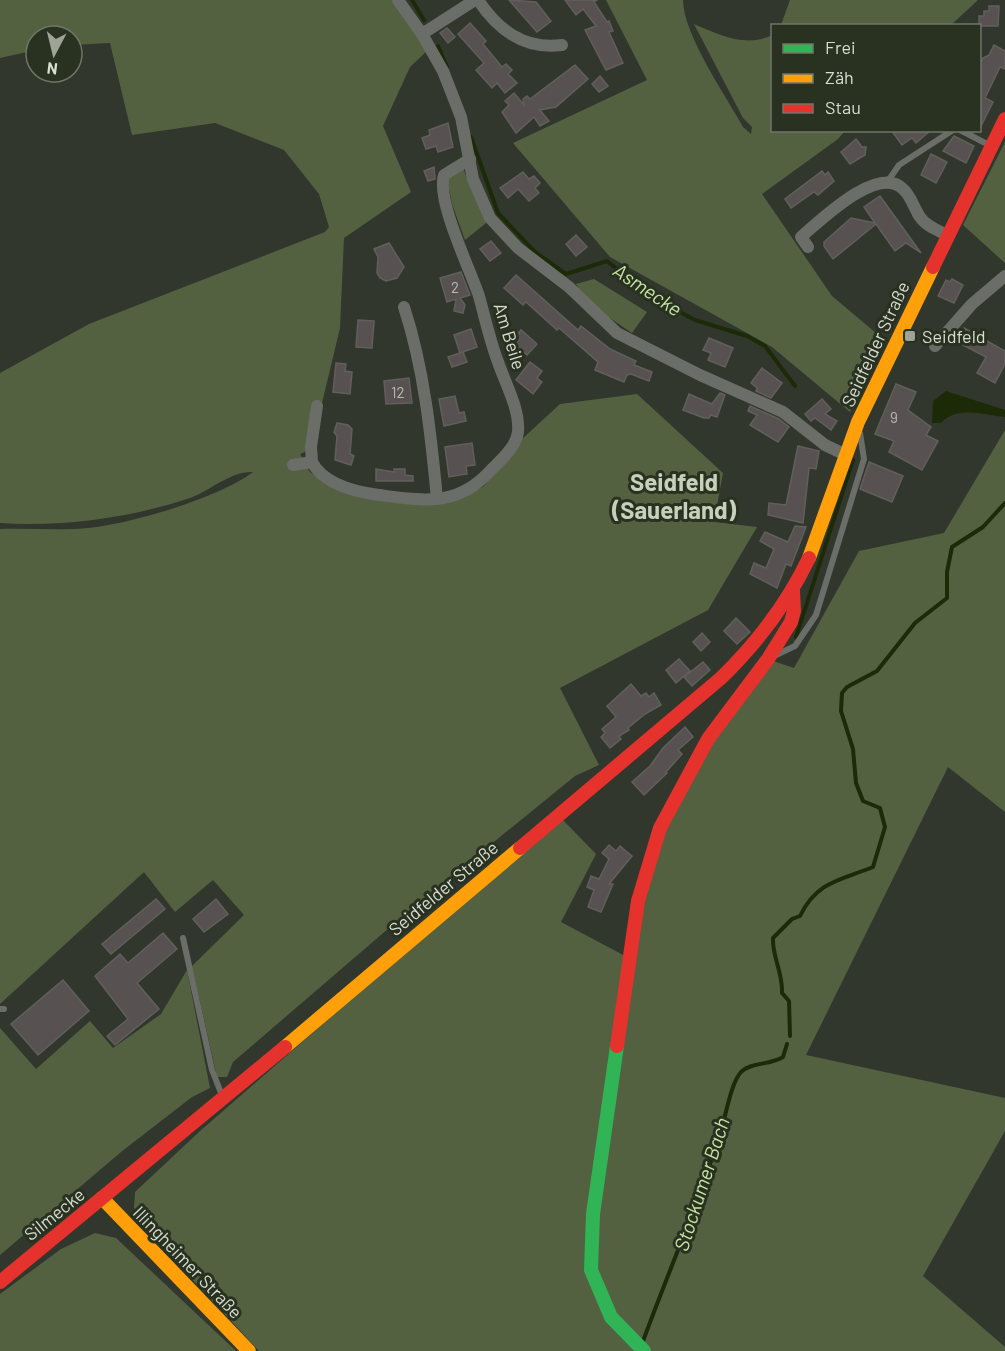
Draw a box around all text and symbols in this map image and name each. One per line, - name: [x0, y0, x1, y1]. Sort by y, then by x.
- north arrow: [24, 24, 84, 84]
- legend: [771, 24, 981, 132]
- text: Frei: [825, 36, 856, 58]
- text: N: [46, 59, 59, 79]
- text: Zäh: [825, 66, 854, 88]
- text: Stau: [825, 96, 861, 118]
- water label: Asmecke: [609, 257, 687, 321]
- house number: 2: [451, 278, 459, 296]
- street label: Seidfelder Straße: [836, 278, 914, 410]
- street label: Am Beile: [489, 300, 531, 372]
- place label: Seidfeld: [922, 325, 986, 347]
- marker: Seidfeld: [903, 329, 917, 343]
- house number: 12: [391, 383, 405, 401]
- house number: 9: [890, 408, 898, 426]
- district label: Seidfeld (Sauerland): [611, 467, 737, 524]
- street label: Seidfelder Straße: [384, 836, 502, 940]
- water label: Stockumer Bach: [668, 1114, 734, 1254]
- street label: Silmecke: [19, 1183, 89, 1245]
- street label: Illingheimer Straße: [129, 1201, 247, 1323]

